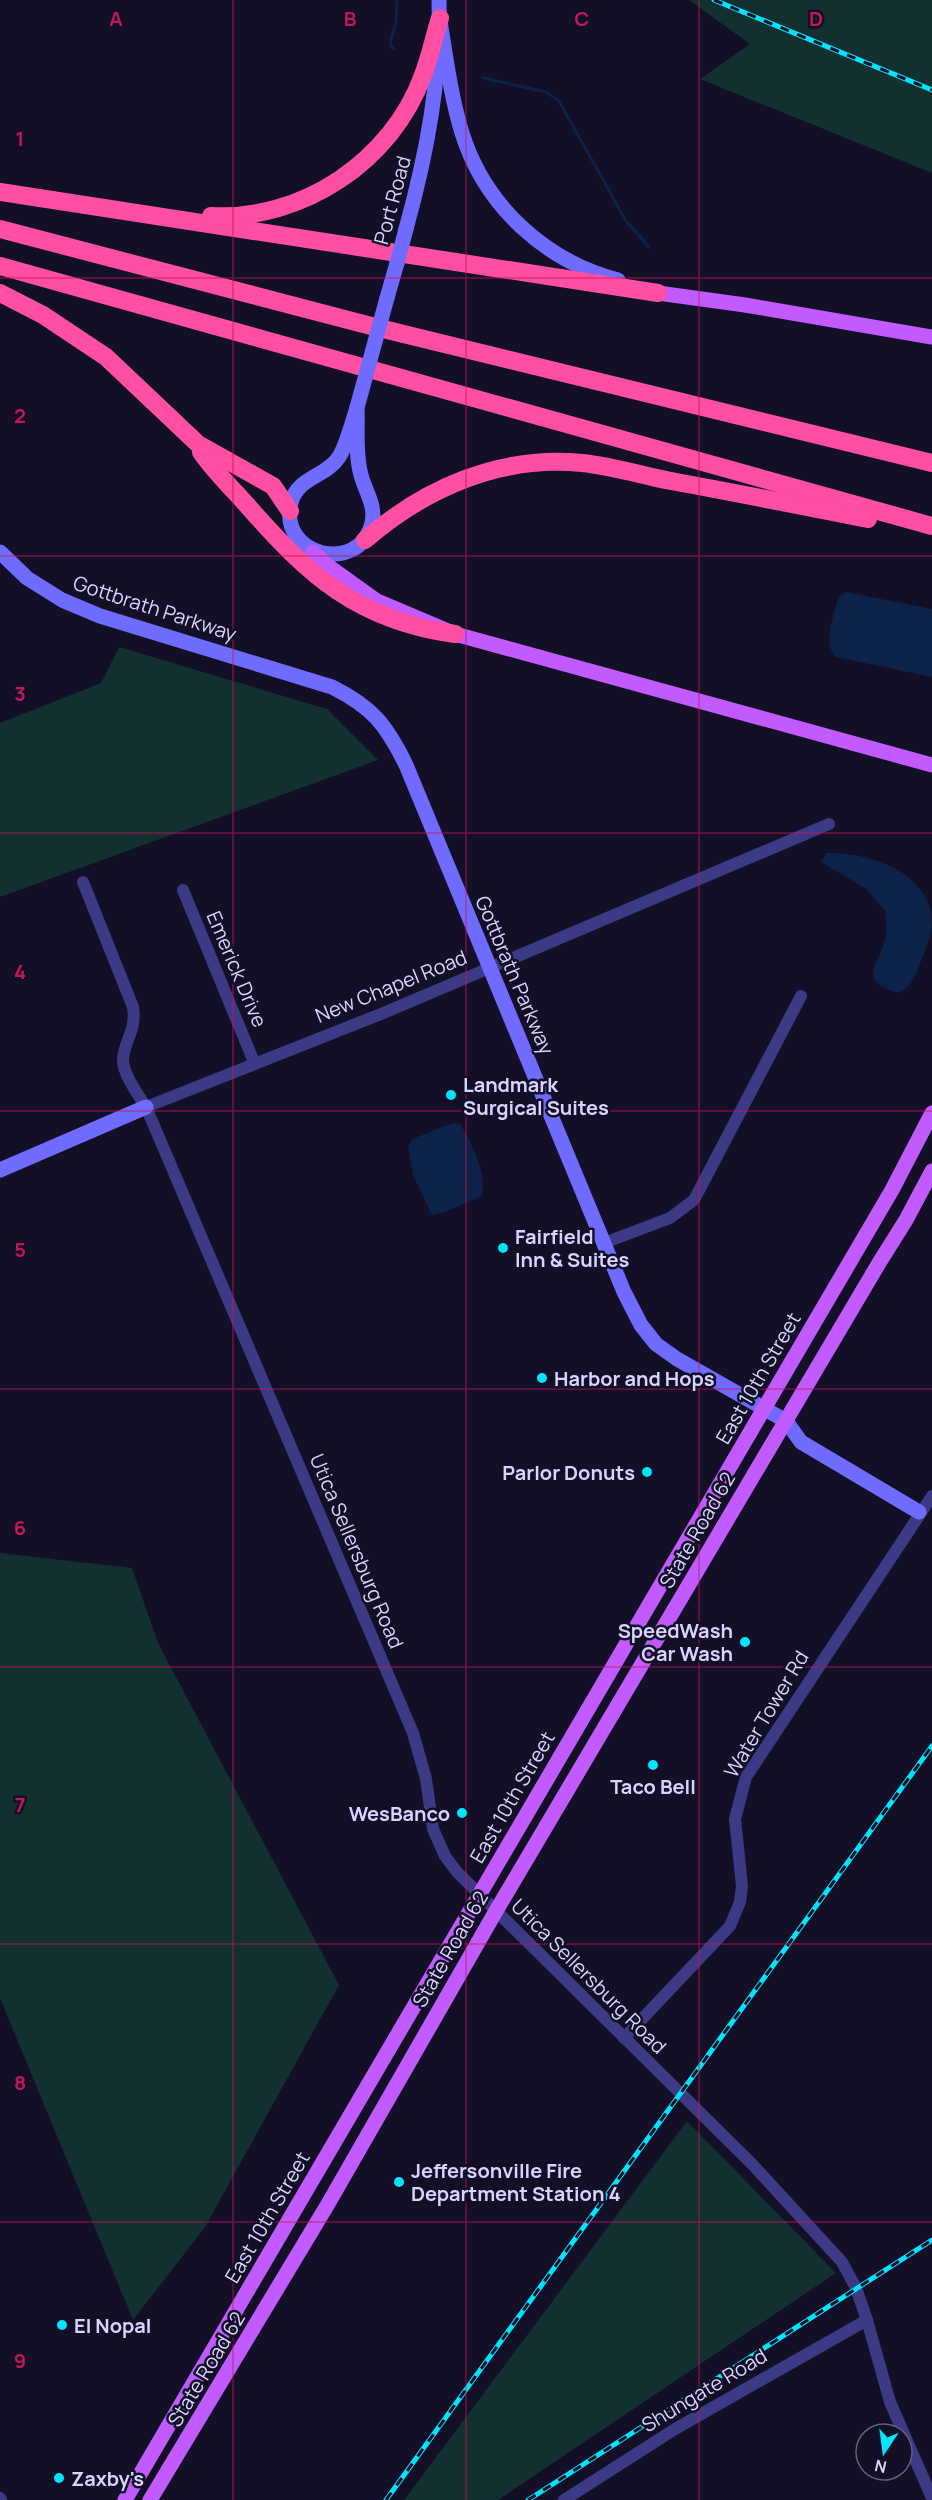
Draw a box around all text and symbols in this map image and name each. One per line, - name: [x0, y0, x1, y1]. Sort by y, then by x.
- text: A: [109, 5, 123, 32]
- text: B: [344, 5, 357, 32]
- text: C: [575, 5, 589, 32]
- text: D: [809, 5, 823, 32]
- text: 1: [16, 125, 24, 152]
- street label: Port Road: [367, 153, 417, 247]
- text: 2: [14, 402, 26, 429]
- street label: Gottbrath Parkway: [70, 569, 240, 647]
- text: 3: [14, 680, 26, 707]
- street label: Gottbrath Parkway: [469, 891, 561, 1059]
- street label: Emerick Drive: [200, 907, 274, 1031]
- street label: New Chapel Road: [311, 943, 471, 1029]
- text: 4: [14, 958, 26, 985]
- place label: Landmark Surgical Suites: [463, 1071, 609, 1121]
- marker: Landmark Surgical Suites: [444, 1088, 458, 1102]
- place label: Fairfield Inn & Suites: [515, 1223, 629, 1273]
- text: 5: [14, 1236, 26, 1263]
- marker: Fairfield Inn & Suites: [496, 1241, 510, 1255]
- street label: East 10th Street: [709, 1307, 807, 1449]
- place label: Harbor and Hops: [554, 1365, 715, 1392]
- marker: Harbor and Hops: [535, 1371, 549, 1385]
- street label: Utica Sellersburg Road: [304, 1450, 410, 1652]
- place label: Parlor Donuts: [502, 1459, 635, 1486]
- marker: Parlor Donuts: [640, 1465, 654, 1479]
- street label: State Road 62: [653, 1467, 741, 1593]
- text: 6: [14, 1514, 26, 1541]
- place label: SpeedWash Car Wash: [618, 1617, 733, 1667]
- marker: SpeedWash Car Wash: [738, 1635, 752, 1649]
- street label: Water Tower Rd: [717, 1646, 815, 1782]
- street label: East 10th Street: [463, 1726, 561, 1868]
- marker: Taco Bell: [646, 1758, 660, 1772]
- place label: Taco Bell: [610, 1773, 696, 1800]
- text: 7: [15, 1791, 25, 1818]
- place label: WesBanco: [349, 1800, 450, 1827]
- marker: WesBanco: [455, 1806, 469, 1820]
- street label: State Road 62: [406, 1886, 494, 2012]
- street label: Utica Sellersburg Road: [506, 1893, 672, 2059]
- text: 8: [14, 2069, 26, 2096]
- street label: East 10th Street: [218, 2146, 316, 2288]
- place label: Jeffersonville Fire Department Station 4: [411, 2157, 621, 2207]
- marker: Jeffersonville Fire Department Station 4: [392, 2175, 406, 2189]
- street label: State Road 62: [161, 2306, 251, 2432]
- place label: El Nopal: [74, 2312, 151, 2339]
- marker: El Nopal: [55, 2318, 69, 2332]
- street label: Shungate Road: [636, 2342, 772, 2438]
- text: 9: [14, 2347, 26, 2374]
- north arrow: [854, 2422, 914, 2482]
- text: N: [873, 2455, 889, 2479]
- place label: Zaxby's: [71, 2465, 144, 2492]
- marker: Zaxby's: [52, 2471, 66, 2485]

